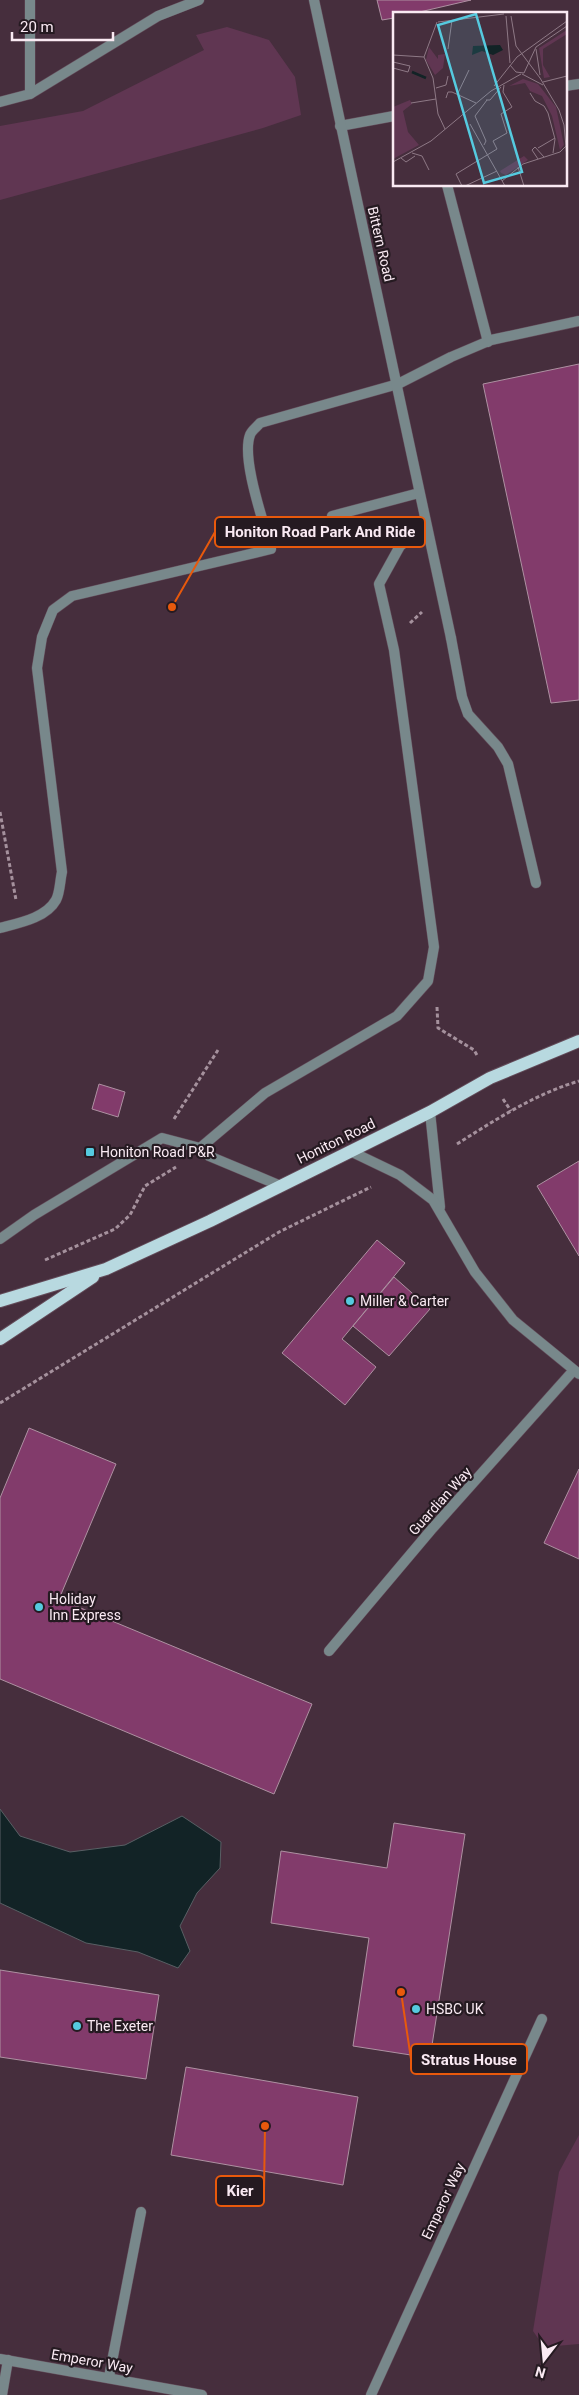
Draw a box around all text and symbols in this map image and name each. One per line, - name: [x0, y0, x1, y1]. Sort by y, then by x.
- scale bar: [12, 10, 114, 42]
- inset map: [393, 12, 566, 186]
- text: 20 m: [20, 18, 54, 36]
- street label: Bittern Road: [365, 205, 397, 283]
- callout: Honiton Road Park And Ride: [215, 517, 425, 547]
- text: Honiton Road Park And Ride: [225, 523, 415, 541]
- street label: Honiton Road: [294, 1115, 378, 1167]
- place label: Honiton Road P&R: [100, 1144, 215, 1160]
- marker: Honiton Road P&R: [84, 1146, 96, 1158]
- place label: Miller & Carter: [360, 1293, 449, 1309]
- marker: Miller & Carter: [344, 1295, 356, 1307]
- street label: Guardian Way: [405, 1463, 475, 1538]
- place label: Holiday Inn Express: [49, 1591, 121, 1623]
- marker: Holiday Inn Express: [33, 1601, 45, 1613]
- place label: HSBC UK: [426, 2001, 484, 2017]
- marker: HSBC UK: [410, 2003, 422, 2015]
- place label: The Exeter: [87, 2018, 153, 2034]
- marker: The Exeter: [71, 2020, 83, 2032]
- callout: Stratus House: [411, 2044, 527, 2074]
- text: Stratus House: [421, 2051, 517, 2069]
- street label: Emperor Way: [418, 2160, 468, 2242]
- callout: Kier: [216, 2176, 264, 2206]
- text: Kier: [226, 2182, 254, 2200]
- north arrow: [519, 2335, 569, 2385]
- street label: Emperor Way: [50, 2346, 134, 2376]
- text: N: [533, 2363, 547, 2382]

